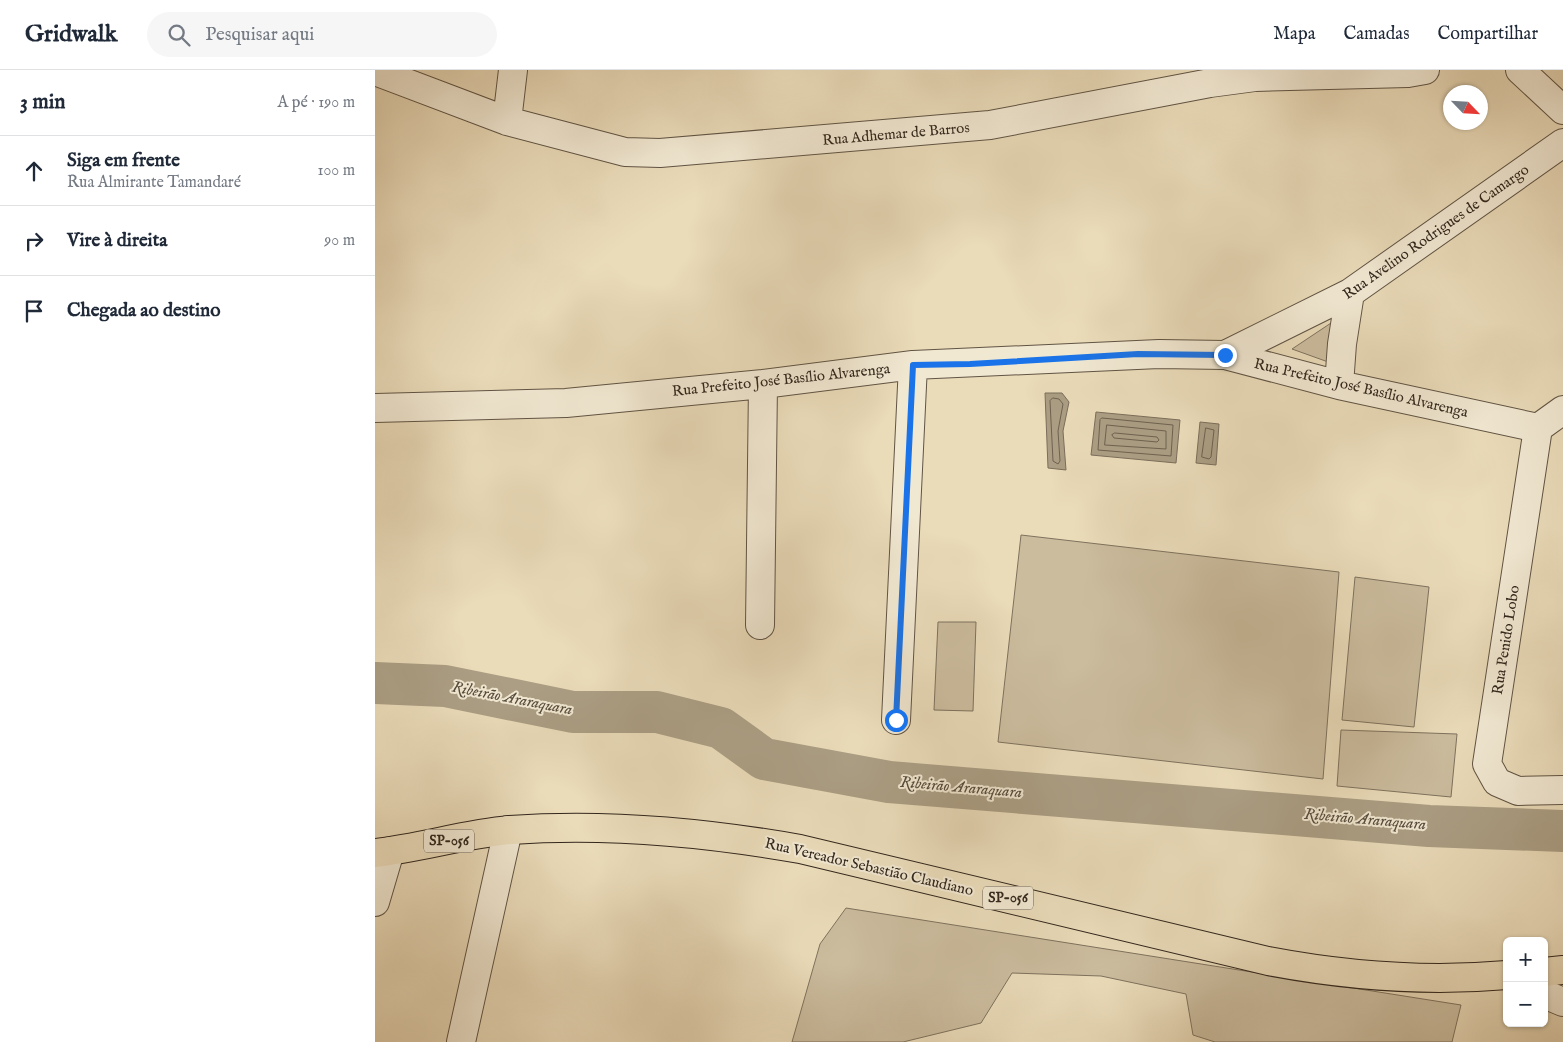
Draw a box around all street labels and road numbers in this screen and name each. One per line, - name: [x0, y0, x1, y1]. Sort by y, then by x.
- street label: Rua Adhemar de Barros: [822, 118, 970, 150]
- street label: Rua Avelino Rodrigues de Camargo: [1339, 160, 1533, 304]
- street label: Rua Prefeito José Basílio Alvarenga: [1252, 354, 1470, 422]
- street label: Rua Prefeito José Basílio Alvarenga: [671, 359, 891, 401]
- street label: Rua Penido Lobo: [1488, 584, 1524, 696]
- road number: SP-056: [424, 829, 474, 852]
- street label: Rua Vereador Sebastião Claudiano: [763, 834, 975, 900]
- road number: SP-056: [983, 886, 1033, 910]

